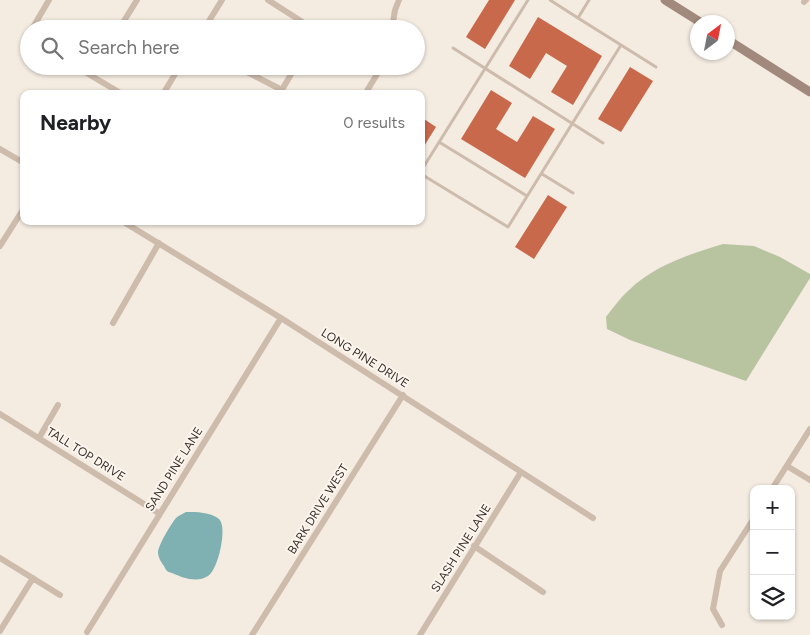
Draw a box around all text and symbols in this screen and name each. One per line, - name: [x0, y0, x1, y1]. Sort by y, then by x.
- north arrow: [690, 15, 735, 60]
- search box: [20, 20, 425, 75]
- icon: search: [38, 34, 66, 62]
- text: Search here: [78, 36, 180, 59]
- text: Nearby: [40, 110, 111, 135]
- text: 0 results: [343, 113, 405, 132]
- street label: LONG PINE DRIVE: [319, 325, 411, 391]
- street label: TALL TOP DRIVE: [44, 424, 128, 484]
- street label: SAND PINE LANE: [143, 424, 205, 514]
- street label: BARK DRIVE WEST: [285, 461, 351, 557]
- map controls: [750, 485, 795, 620]
- button: +: [750, 485, 795, 530]
- street label: SLASH PINE LANE: [428, 501, 494, 595]
- button: −: [750, 530, 795, 575]
- button: layers: [750, 575, 795, 620]

